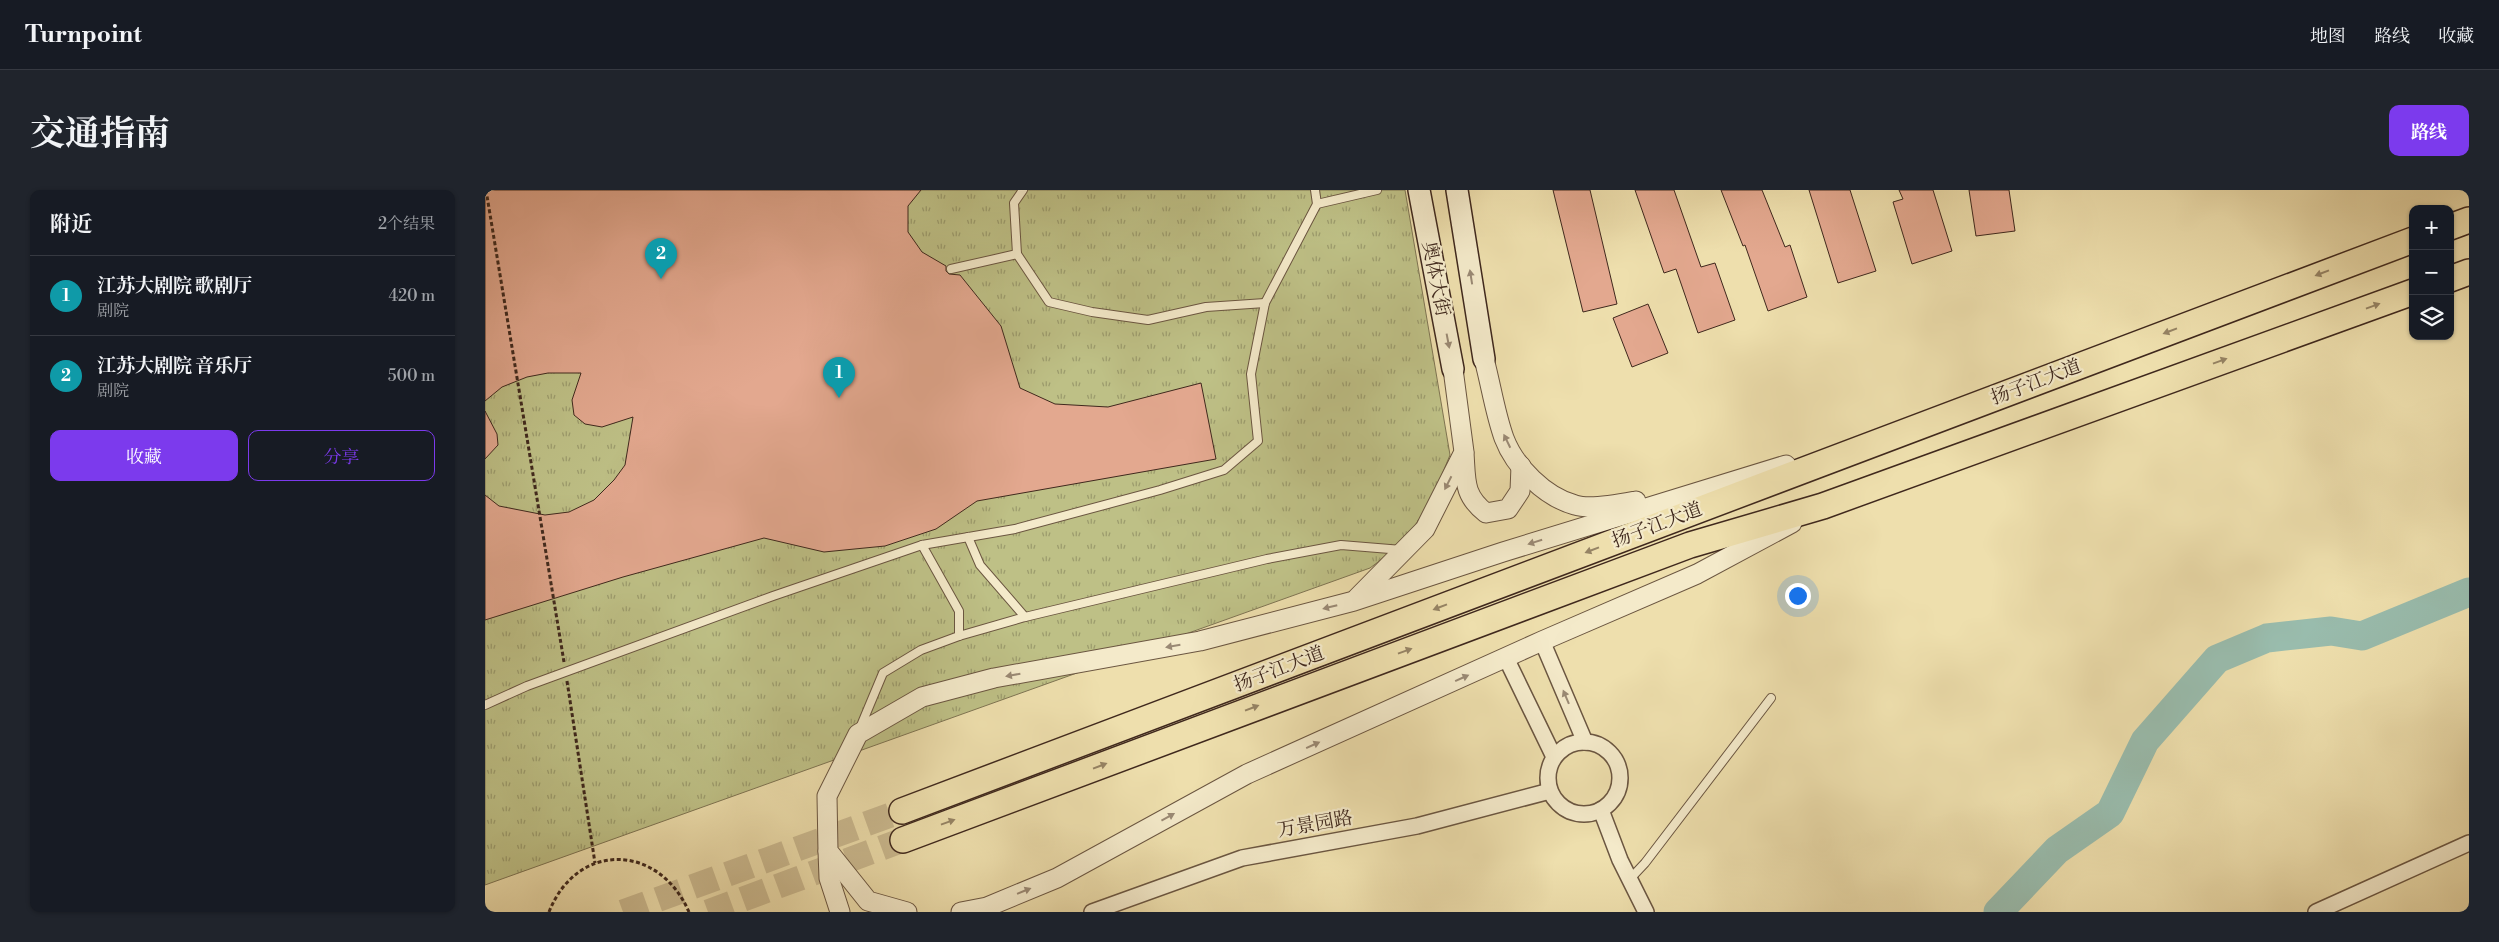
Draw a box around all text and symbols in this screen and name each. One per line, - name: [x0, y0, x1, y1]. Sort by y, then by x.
- text: Turnpoint: [25, 20, 142, 50]
- text: 地图: [2310, 25, 2346, 48]
- text: 路线: [2374, 25, 2410, 48]
- text: 收藏: [2438, 25, 2474, 48]
- button: 路线: [2389, 105, 2469, 156]
- text: 交通指南: [30, 113, 170, 156]
- map controls: [2409, 205, 2454, 340]
- button: +: [2409, 205, 2454, 250]
- text: 附近: [50, 212, 92, 238]
- text: 2个结果: [378, 214, 435, 234]
- pin: 2: [645, 238, 677, 279]
- street label: 奥体大街: [1417, 239, 1455, 319]
- button: −: [2409, 250, 2454, 295]
- one-way arrow: [1467, 268, 1475, 284]
- one-way arrow: [2315, 270, 2329, 278]
- text: 江苏大剧院 歌剧厅: [97, 274, 252, 298]
- text: 1: [62, 286, 70, 306]
- text: 420 m: [388, 286, 435, 306]
- button: layers: [2409, 295, 2454, 340]
- text: 剧院: [97, 301, 129, 321]
- one-way arrow: [2366, 302, 2381, 310]
- one-way arrow: [2162, 327, 2177, 335]
- one-way arrow: [1444, 334, 1452, 350]
- text: 江苏大剧院 音乐厅: [97, 354, 252, 378]
- street label: 扬子江大道: [1987, 354, 2085, 410]
- pin: 1: [823, 357, 855, 398]
- one-way arrow: [2213, 357, 2228, 365]
- text: 2: [61, 366, 71, 386]
- text: 500 m: [388, 366, 435, 386]
- text: 剧院: [97, 381, 129, 401]
- button: 收藏: [50, 430, 238, 481]
- button: 分享: [248, 430, 435, 481]
- one-way arrow: [1503, 434, 1511, 449]
- one-way arrow: [1444, 476, 1452, 490]
- street label: 扬子江大道: [1608, 497, 1706, 553]
- one-way arrow: [1528, 538, 1543, 546]
- one-way arrow: [1585, 547, 1600, 554]
- your location: [1785, 583, 1811, 609]
- one-way arrow: [1323, 603, 1338, 611]
- one-way arrow: [1433, 604, 1448, 611]
- street label: 扬子江大道: [1230, 641, 1328, 697]
- one-way arrow: [1164, 642, 1180, 650]
- one-way arrow: [1397, 647, 1412, 654]
- one-way arrow: [1004, 671, 1020, 679]
- one-way arrow: [1455, 674, 1469, 682]
- one-way arrow: [1561, 690, 1569, 704]
- one-way arrow: [1245, 704, 1260, 711]
- one-way arrow: [1306, 740, 1320, 748]
- one-way arrow: [1093, 761, 1108, 769]
- street label: 万景园路: [1275, 806, 1355, 842]
- one-way arrow: [1161, 813, 1175, 821]
- one-way arrow: [941, 818, 955, 826]
- one-way arrow: [1016, 887, 1031, 895]

